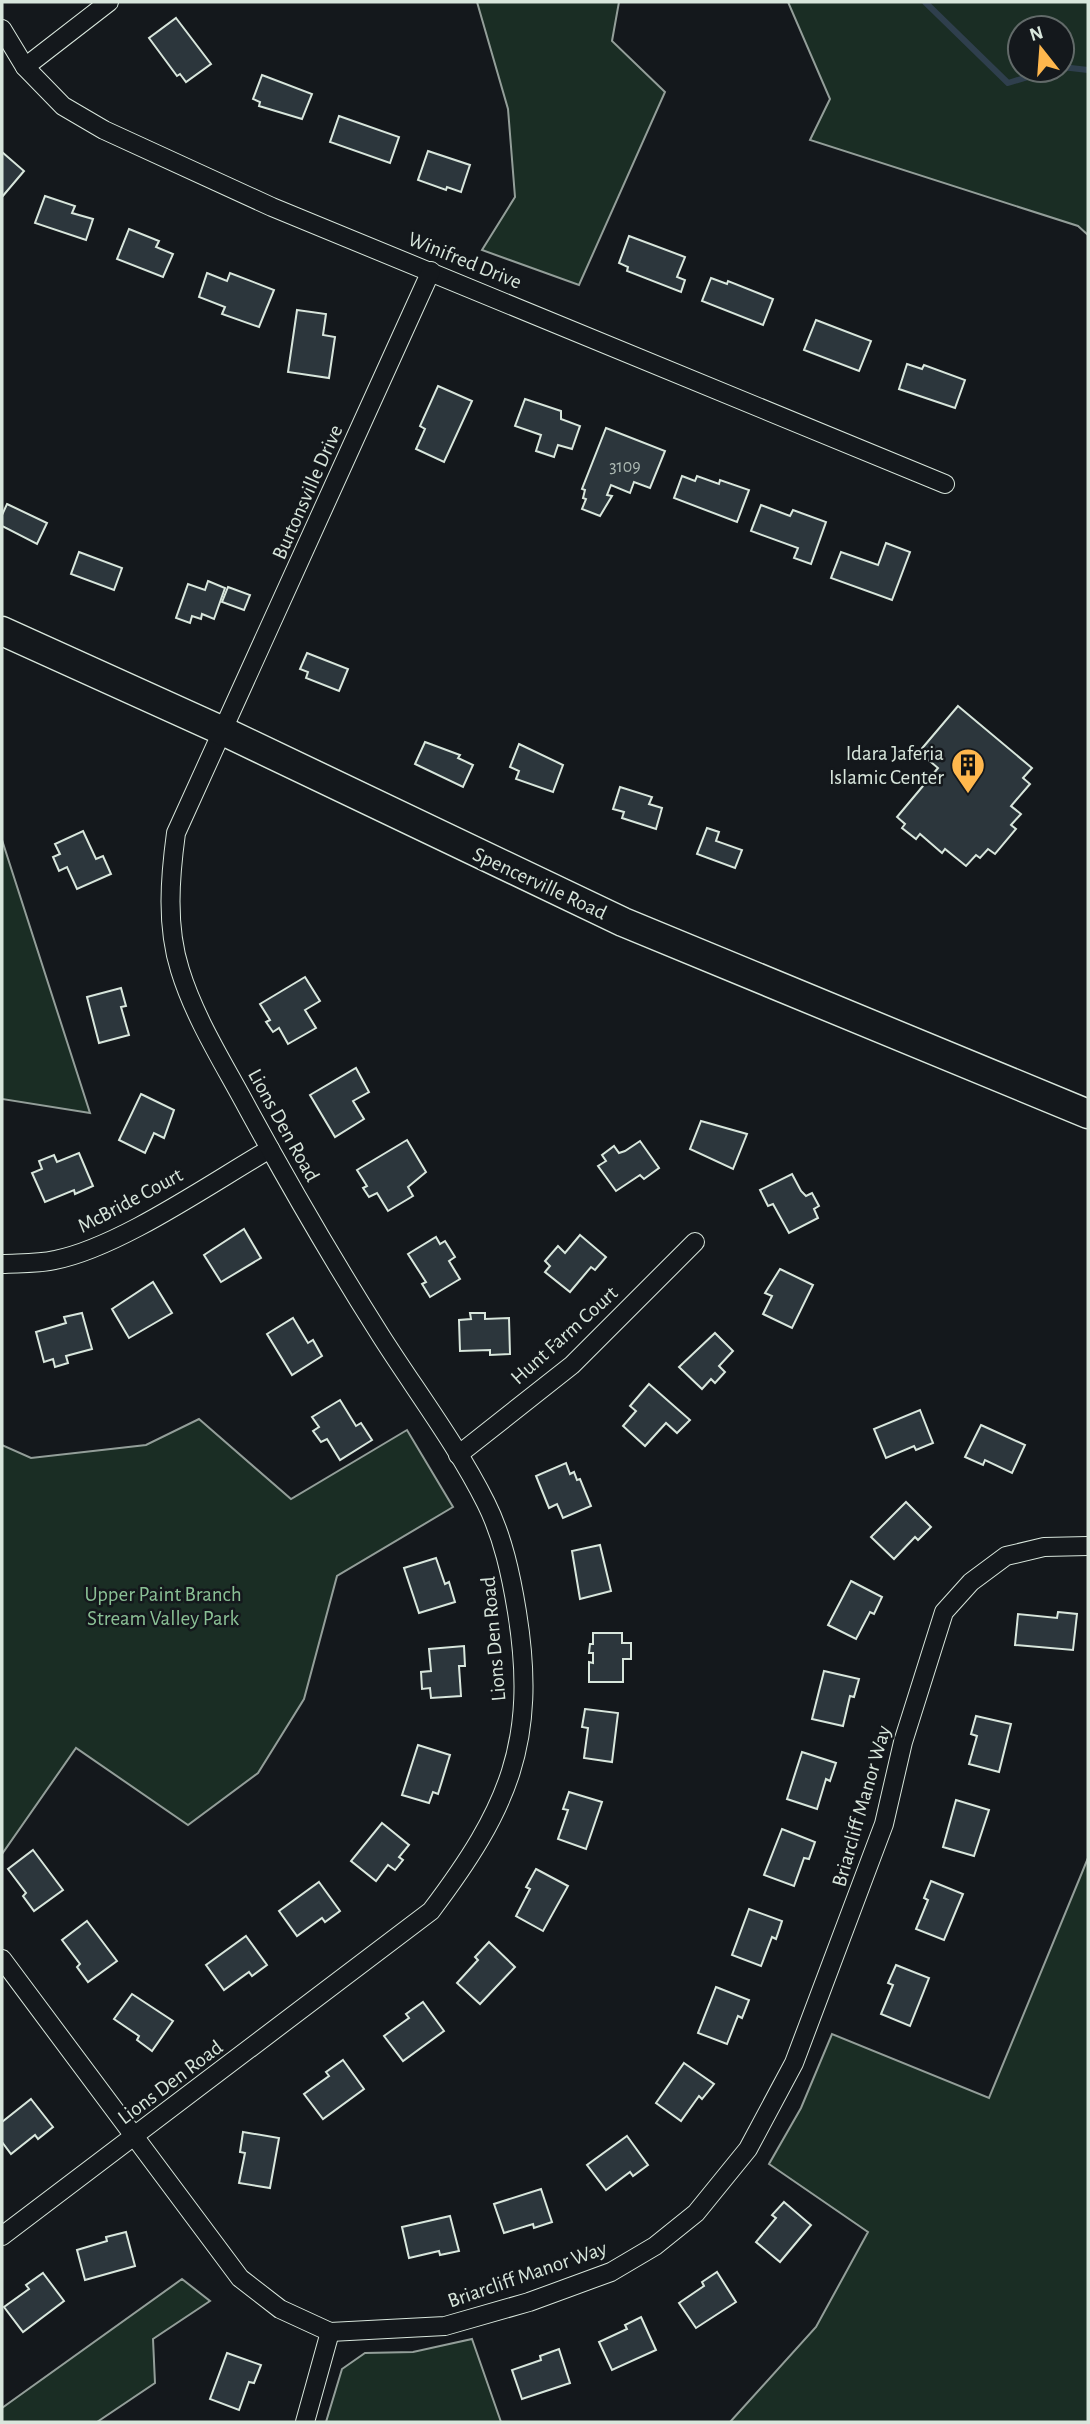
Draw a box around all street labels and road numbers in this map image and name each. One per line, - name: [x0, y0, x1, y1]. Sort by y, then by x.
- street label: Winifred Drive: [405, 228, 525, 293]
- street label: Burtonsville Drive: [268, 422, 347, 563]
- street label: Spencerville Road: [470, 843, 610, 924]
- street label: Lions Den Road: [244, 1065, 323, 1185]
- street label: McBride Court: [74, 1164, 186, 1237]
- street label: Hunt Farm Court: [507, 1282, 622, 1389]
- street label: Lions Den Road: [478, 1576, 509, 1702]
- street label: Briarcliff Manor Way: [828, 1723, 895, 1889]
- street label: Lions Den Road: [114, 2036, 227, 2128]
- street label: Briarcliff Manor Way: [445, 2237, 609, 2312]

